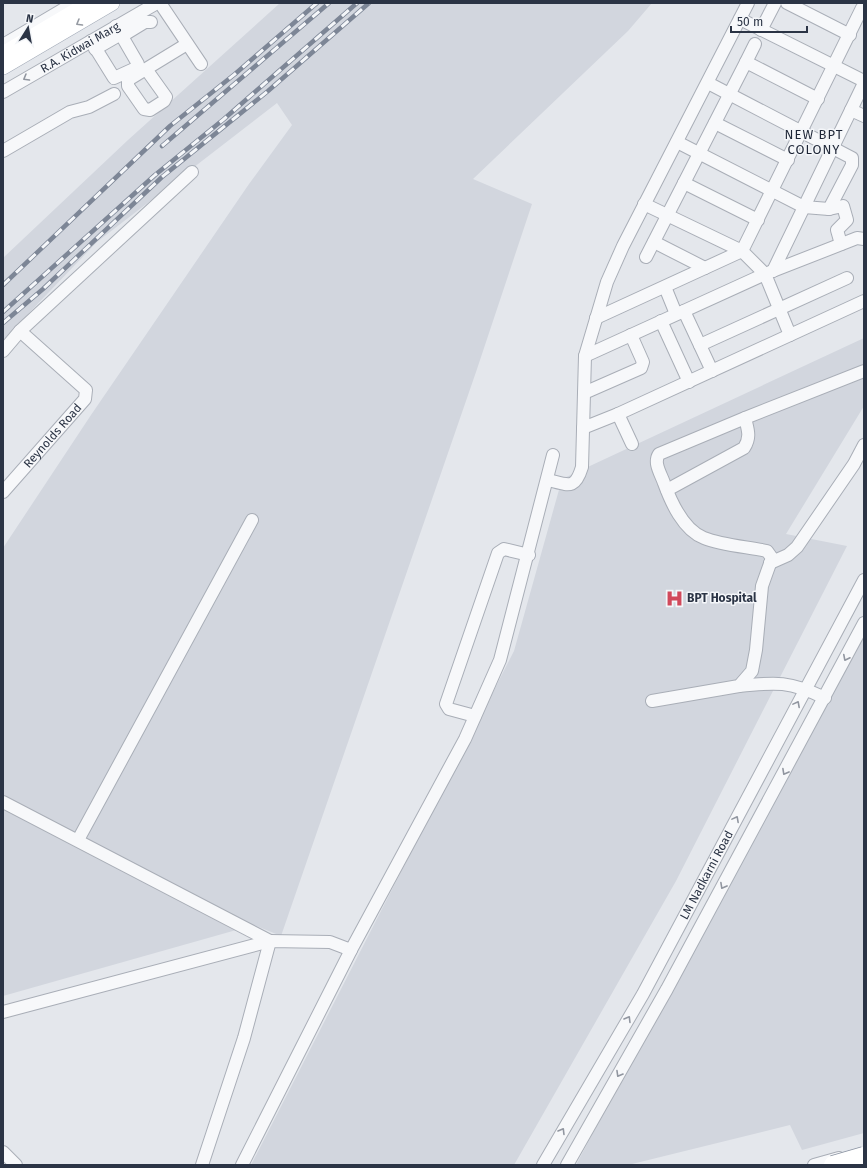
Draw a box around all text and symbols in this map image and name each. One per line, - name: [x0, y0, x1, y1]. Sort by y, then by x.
- north arrow: [8, 8, 48, 48]
- scale bar: [731, 8, 807, 34]
- text: N: [25, 12, 35, 26]
- text: 50 m: [737, 15, 763, 29]
- one-way arrow: [75, 18, 83, 25]
- street label: R.A. Kidwai Marg: [38, 19, 123, 76]
- one-way arrow: [23, 74, 30, 81]
- district label: NEW BPT COLONY: [785, 127, 843, 157]
- street label: Reynolds Road: [21, 401, 85, 471]
- hospital icon: BPT Hospital: [664, 588, 684, 608]
- place label: BPT Hospital: [687, 591, 757, 605]
- one-way arrow: [843, 653, 851, 661]
- one-way arrow: [792, 701, 800, 708]
- one-way arrow: [782, 768, 789, 775]
- one-way arrow: [732, 815, 739, 823]
- street label: LM Nadkarni Road: [677, 828, 736, 922]
- one-way arrow: [720, 882, 727, 889]
- one-way arrow: [624, 1016, 631, 1023]
- one-way arrow: [616, 1069, 624, 1077]
- one-way arrow: [558, 1128, 565, 1135]

